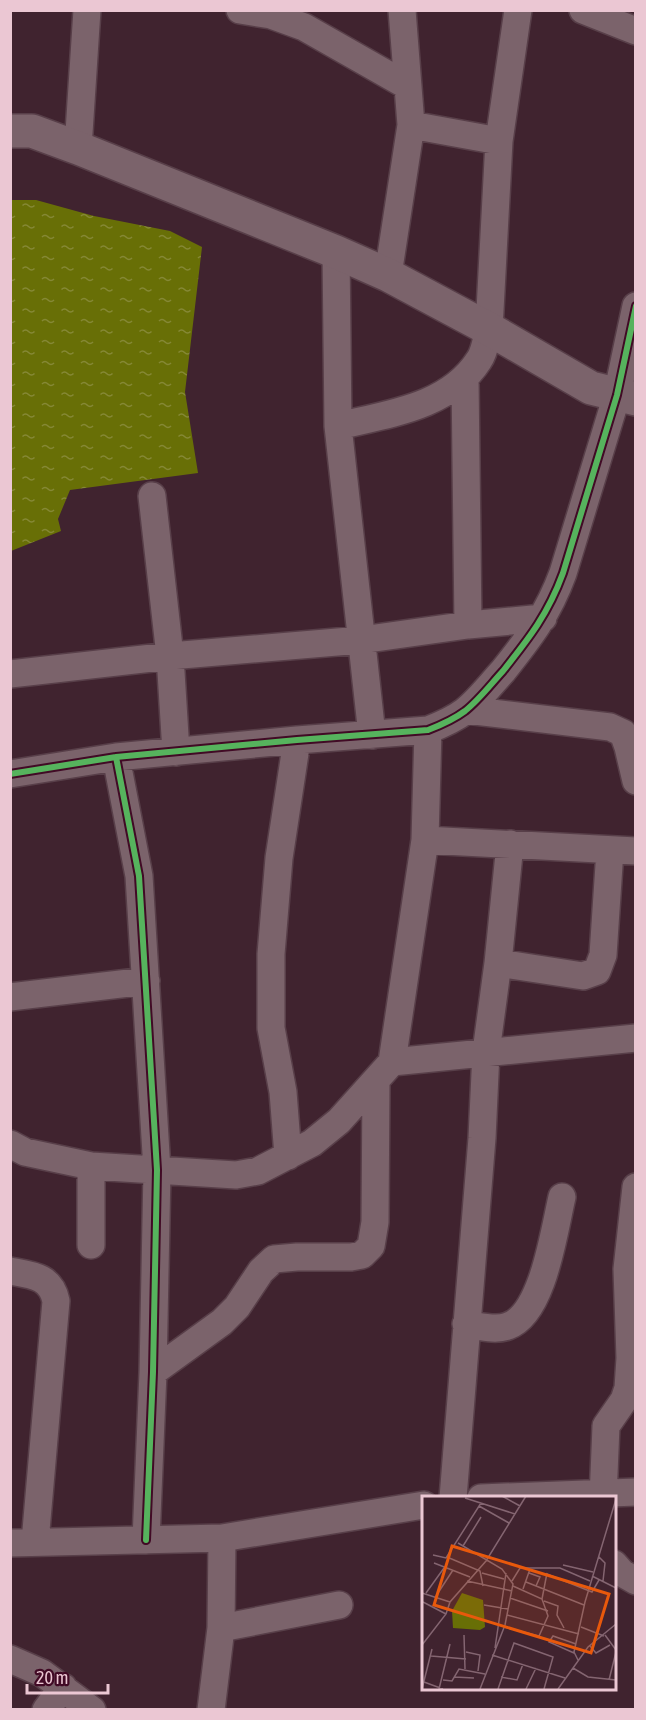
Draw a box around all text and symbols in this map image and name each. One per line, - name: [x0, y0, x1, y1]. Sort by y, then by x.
- inset map: [422, 1496, 616, 1690]
- scale bar: [27, 1657, 108, 1695]
- text: 20 m: [36, 1667, 68, 1688]

